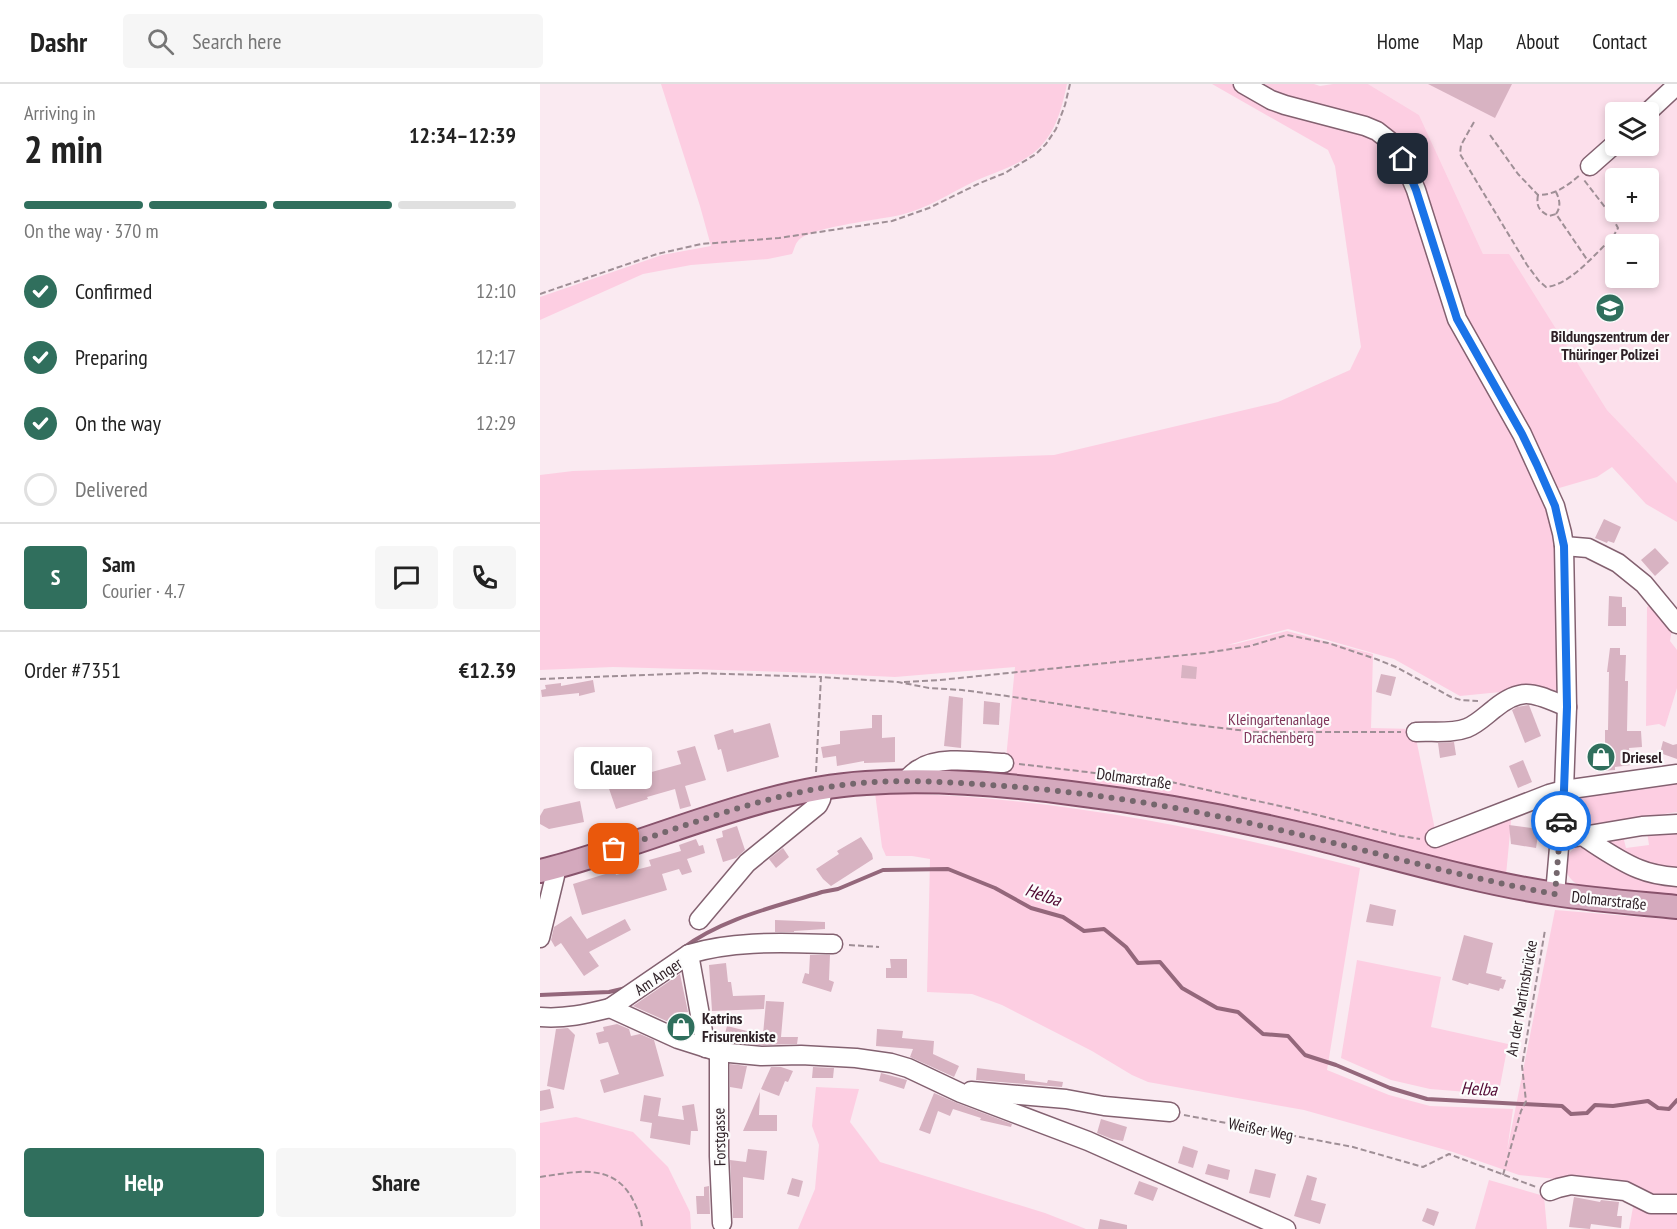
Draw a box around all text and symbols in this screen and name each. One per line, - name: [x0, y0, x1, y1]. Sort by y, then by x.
- search box: [123, 14, 543, 68]
- text: Dashr: [30, 23, 87, 60]
- icon: search: [144, 25, 177, 58]
- text: Search here: [192, 27, 282, 55]
- text: Home: [1377, 28, 1419, 55]
- text: Map: [1452, 28, 1483, 55]
- text: About: [1516, 28, 1559, 55]
- text: Contact: [1592, 28, 1647, 55]
- text: Arriving in: [24, 100, 96, 126]
- map controls: [1605, 102, 1659, 288]
- button: layers: [1605, 102, 1659, 156]
- text: 12:34–12:39: [409, 121, 516, 149]
- text: 2 min: [24, 123, 103, 174]
- pin: [1377, 133, 1428, 184]
- icon: home: [1386, 142, 1419, 175]
- button: +: [1605, 168, 1659, 222]
- text: On the way · 370 m: [24, 218, 159, 244]
- button: −: [1605, 234, 1659, 288]
- icon: check: [24, 275, 57, 308]
- text: Confirmed: [75, 277, 152, 305]
- text: 12:10: [476, 278, 516, 304]
- school or university icon: Bildungszentrum der Thüringer Polizei: [1594, 292, 1626, 324]
- place label: Bildungszentrum der Thüringer Polizei: [1551, 326, 1670, 364]
- icon: check: [24, 341, 57, 374]
- text: Preparing: [75, 343, 148, 371]
- text: 12:17: [476, 344, 516, 370]
- icon: check: [24, 407, 57, 440]
- text: On the way: [75, 409, 161, 437]
- text: 12:29: [476, 410, 516, 436]
- text: Delivered: [75, 475, 148, 503]
- button: chat: [375, 546, 438, 609]
- button: phone: [453, 546, 516, 609]
- text: Sam: [102, 550, 135, 578]
- text: S: [51, 563, 60, 591]
- text: Courier · 4.7: [102, 578, 186, 604]
- text: Order #7351: [24, 656, 121, 684]
- text: €12.39: [459, 656, 516, 684]
- park label: Kleingartenanlage Drachenberg: [1228, 709, 1330, 747]
- shop icon: Driesel: [1585, 741, 1617, 773]
- callout: Clauer: [575, 747, 653, 789]
- place label: Driesel: [1622, 747, 1662, 767]
- text: Clauer: [590, 755, 636, 781]
- street label: Dolmarstraße: [1095, 763, 1173, 793]
- courier: [1531, 791, 1591, 851]
- icon: car: [1545, 805, 1578, 838]
- pin: [588, 823, 639, 874]
- icon: bag: [597, 832, 630, 865]
- water label: Helba: [1022, 878, 1065, 912]
- street label: Dolmarstraße: [1571, 886, 1647, 914]
- street label: An der Martinsbrücke: [1501, 938, 1541, 1058]
- street label: Am Anger: [630, 952, 686, 999]
- place label: Katrins Frisurenkiste: [702, 1008, 776, 1046]
- shop icon: Katrins Frisurenkiste: [665, 1011, 697, 1043]
- water label: Helba: [1460, 1076, 1499, 1101]
- street label: Forstgasse: [708, 1108, 730, 1166]
- street label: Weißer Weg: [1227, 1113, 1295, 1145]
- button: Help: [24, 1148, 264, 1217]
- button: Share: [276, 1148, 516, 1217]

